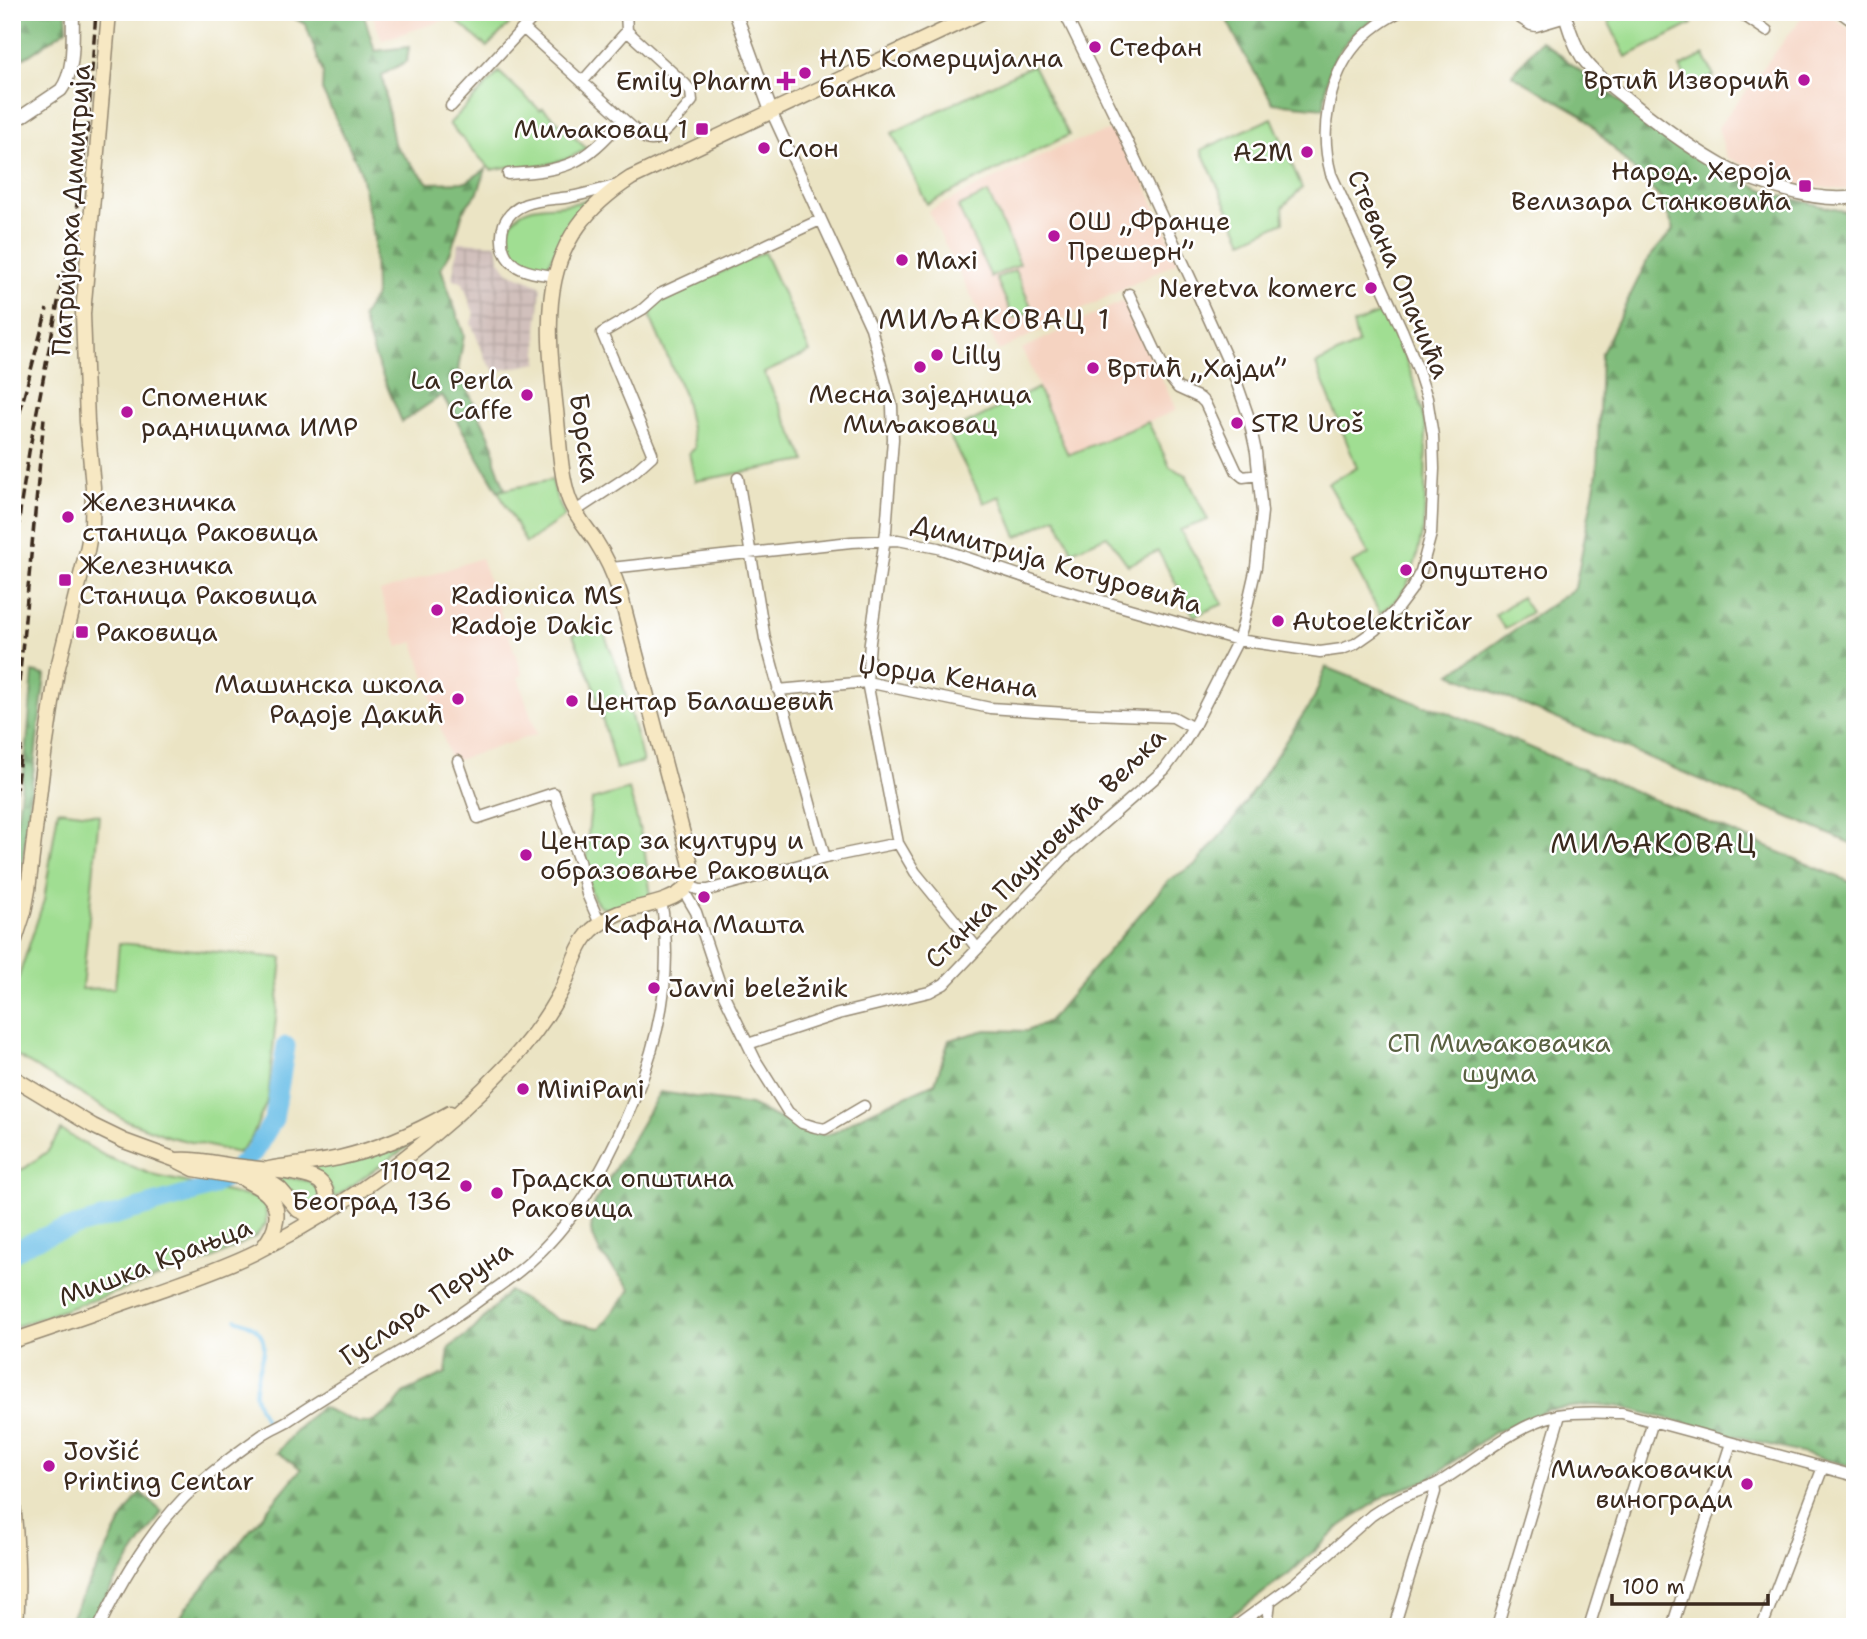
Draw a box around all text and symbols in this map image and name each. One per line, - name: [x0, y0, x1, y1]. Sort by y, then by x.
- place label: Стефан: [1109, 29, 1202, 64]
- marker: Стефан: [1087, 39, 1103, 55]
- place label: НЛБ Комерцијална банка: [819, 40, 1063, 105]
- place label: Вртић Изворчић: [1583, 62, 1790, 97]
- street label: Патријарха Димитрија: [43, 63, 98, 357]
- place label: Emily Pharm: [616, 63, 772, 98]
- marker: НЛБ Комерцијална банка: [797, 65, 813, 81]
- marker: Вртић Изворчић: [1796, 72, 1812, 88]
- marker: Emily Pharm: [778, 73, 794, 89]
- place label: Миљаковац 1: [514, 111, 688, 146]
- marker: Миљаковац 1: [694, 121, 710, 137]
- place label: Слон: [778, 130, 839, 165]
- place label: A2M: [1233, 134, 1293, 169]
- marker: Слон: [756, 140, 772, 156]
- marker: A2M: [1299, 144, 1315, 160]
- place label: Народ. Хероја Велизара Станковића: [1511, 153, 1791, 218]
- street label: Стевана Опачића: [1340, 164, 1459, 384]
- marker: Народ. Хероја Велизара Станковића: [1797, 178, 1813, 194]
- place label: ОШ „Франце Прешерн”: [1068, 203, 1230, 268]
- marker: ОШ „Франце Прешерн”: [1046, 228, 1062, 244]
- place label: Maxi: [916, 242, 978, 277]
- marker: Maxi: [894, 252, 910, 268]
- place label: Neretva komerc: [1159, 270, 1357, 305]
- marker: Neretva komerc: [1363, 280, 1379, 296]
- district label: МИЉАКОВАЦ 1: [879, 300, 1111, 338]
- place label: Lilly: [951, 337, 1002, 372]
- marker: Lilly: [929, 347, 945, 363]
- place label: Вртић „Хајди”: [1107, 350, 1287, 385]
- marker: Месна заједница Миљаковац: [912, 359, 928, 375]
- marker: Вртић „Хајди”: [1085, 360, 1101, 376]
- place label: La Perla Caffe: [410, 362, 513, 427]
- place label: Месна заједница Миљаковац: [808, 376, 1032, 441]
- place label: Споменик радницима ИМР: [141, 379, 358, 444]
- marker: La Perla Caffe: [519, 387, 535, 403]
- street label: Борска: [562, 391, 609, 485]
- marker: Споменик радницима ИМР: [119, 404, 135, 420]
- place label: STR Uroš: [1251, 405, 1364, 440]
- marker: STR Uroš: [1229, 415, 1245, 431]
- place label: Железничка станица Раковица: [82, 484, 318, 549]
- street label: Димитрија Котуровића: [908, 505, 1207, 622]
- marker: Железничка станица Раковица: [60, 509, 76, 525]
- place label: Железничка Станица Раковица: [79, 547, 317, 612]
- place label: Опуштено: [1420, 552, 1549, 587]
- marker: Опуштено: [1398, 562, 1414, 578]
- marker: Железничка Станица Раковица: [57, 572, 73, 588]
- place label: Radionica MS Radoje Dakic: [451, 577, 623, 642]
- marker: Radionica MS Radoje Dakic: [429, 602, 445, 618]
- place label: Autoelektričar: [1292, 603, 1473, 638]
- marker: Autoelektričar: [1270, 613, 1286, 629]
- place label: Раковица: [96, 614, 218, 649]
- marker: Раковица: [74, 624, 90, 640]
- street label: Џорџа Кенана: [856, 646, 1040, 705]
- place label: Машинска школа Радоје Дакић: [214, 666, 444, 731]
- place label: Центар Балашевић: [586, 683, 835, 718]
- marker: Машинска школа Радоје Дакић: [450, 691, 466, 707]
- marker: Центар Балашевић: [564, 693, 580, 709]
- street label: Станка Пауновића Вељка: [917, 720, 1173, 976]
- place label: Центар за културу и образовање Раковица: [540, 822, 829, 887]
- district label: МИЉАКОВАЦ: [1550, 824, 1758, 862]
- marker: Центар за културу и образовање Раковица: [518, 847, 534, 863]
- marker: Кафана Машта: [696, 889, 712, 905]
- place label: Кафана Машта: [604, 906, 804, 941]
- place label: Javni beležnik: [668, 970, 848, 1005]
- marker: Javni beležnik: [646, 980, 662, 996]
- park label: СП Миљаковачка шума: [1387, 1025, 1611, 1090]
- place label: MiniPani: [537, 1071, 645, 1106]
- marker: MiniPani: [515, 1081, 531, 1097]
- place label: 11092 Београд 136: [292, 1153, 452, 1218]
- place label: Градска општина Раковица: [511, 1160, 734, 1225]
- marker: 11092 Београд 136: [458, 1178, 474, 1194]
- marker: Градска општина Раковица: [489, 1185, 505, 1201]
- street label: Мишка Крањца: [53, 1209, 257, 1315]
- street label: Гуслара Перуна: [332, 1232, 519, 1373]
- place label: Jovšić Printing Centar: [63, 1433, 254, 1498]
- place label: Миљаковачки виногради: [1551, 1451, 1733, 1516]
- marker: Jovšić Printing Centar: [41, 1458, 57, 1474]
- marker: Миљаковачки виногради: [1739, 1476, 1755, 1492]
- scale bar: [1612, 1562, 1767, 1606]
- text: 100 m: [1622, 1573, 1685, 1601]

